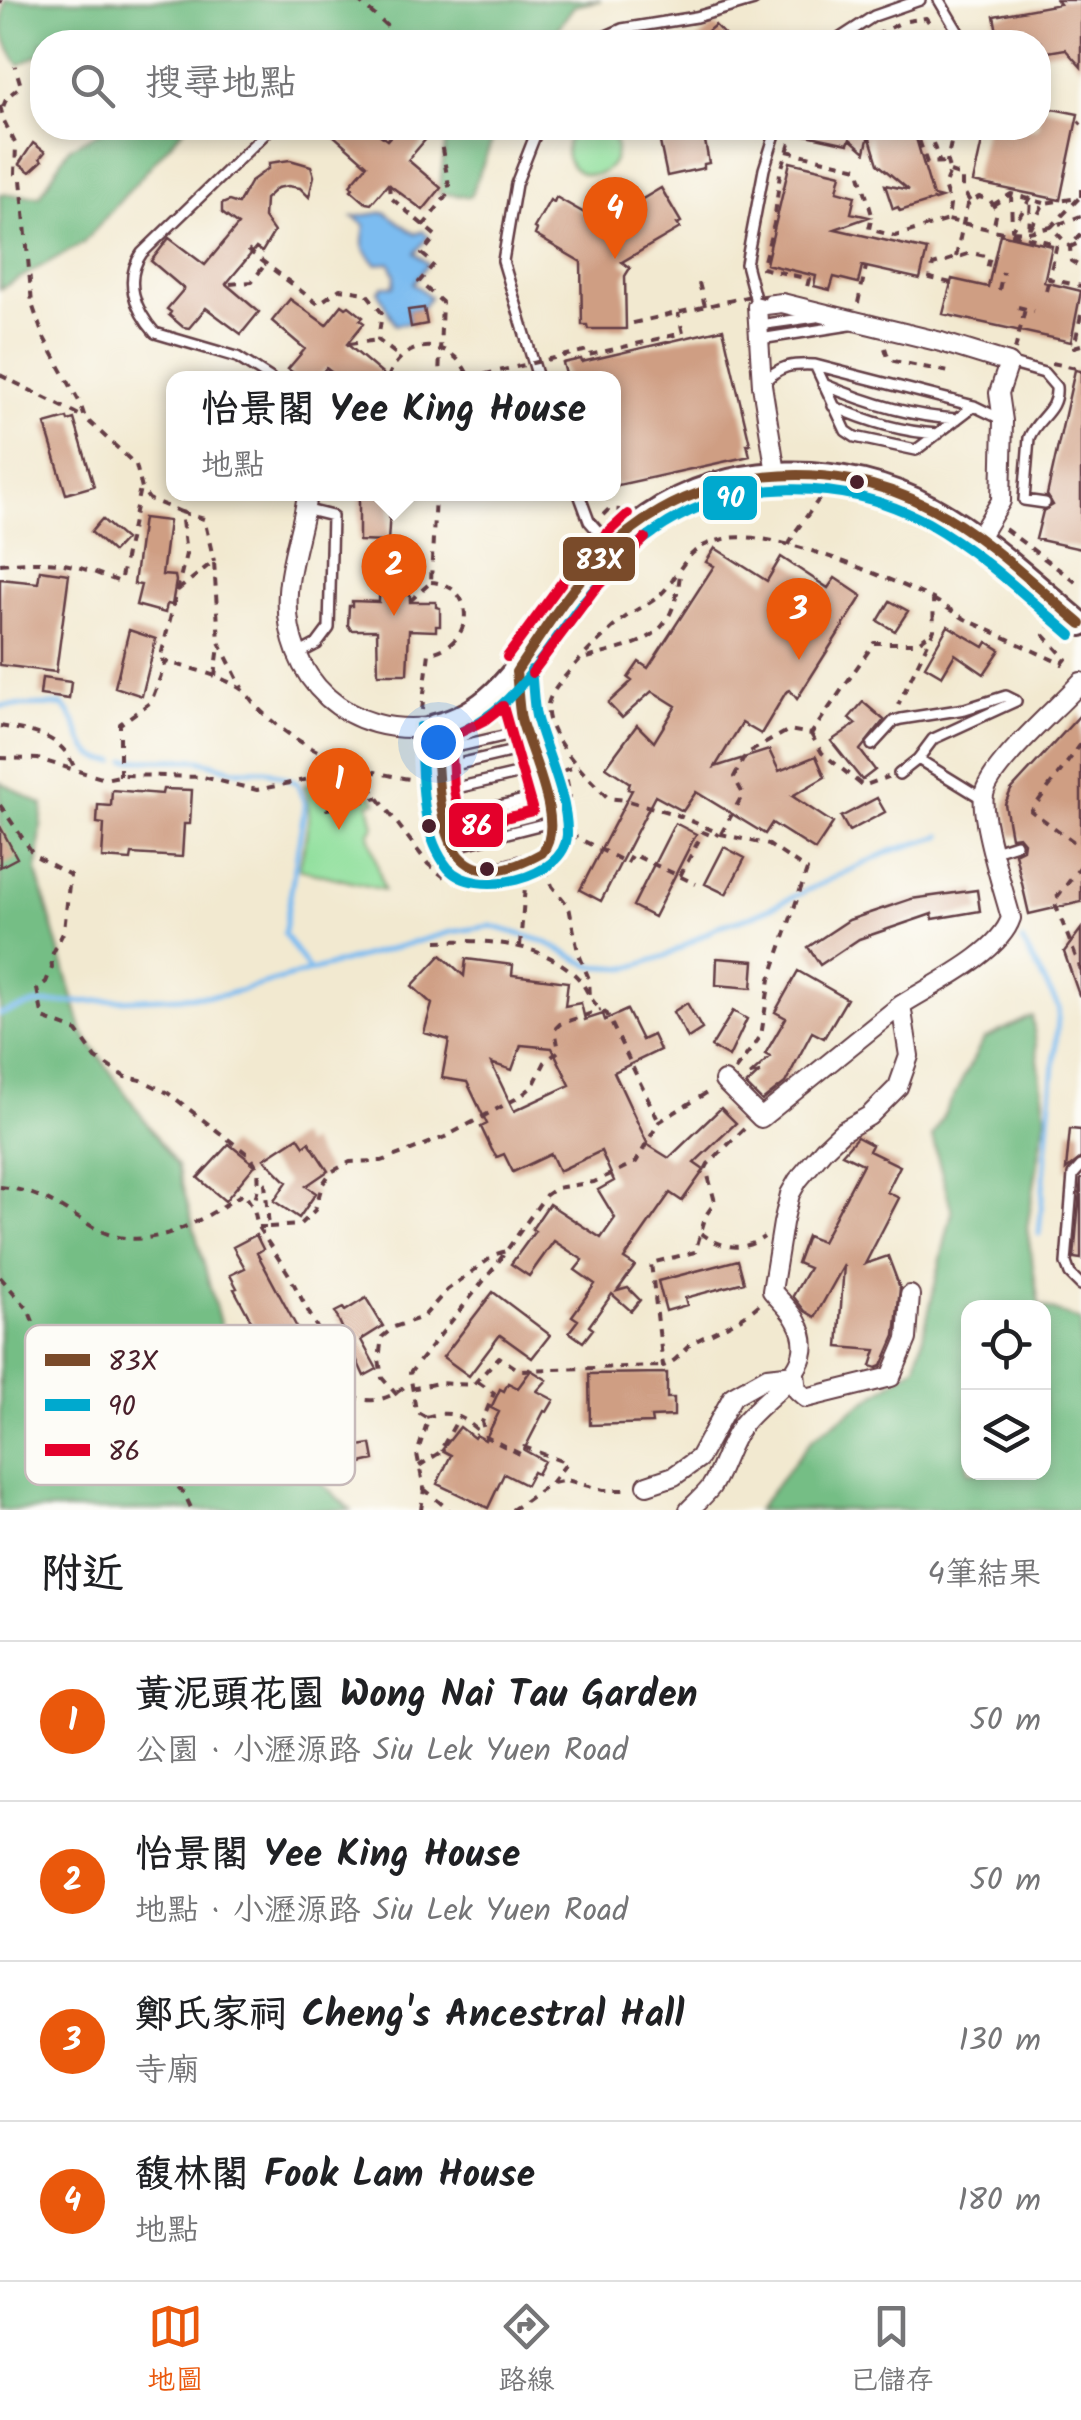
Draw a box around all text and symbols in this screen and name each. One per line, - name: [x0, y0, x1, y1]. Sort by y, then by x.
- search box: [30, 30, 1051, 140]
- text: 搜尋地點: [145, 55, 297, 115]
- icon: search: [65, 58, 120, 113]
- pin: 4: [582, 176, 648, 259]
- popup: [166, 371, 621, 501]
- text: 怡景閣 Yee King House: [201, 381, 586, 441]
- text: 地點: [201, 441, 265, 492]
- unlabelled marker: [847, 472, 867, 492]
- line badge: 90: [701, 474, 759, 522]
- text: 90: [716, 477, 745, 522]
- pin: 2: [362, 534, 426, 616]
- line badge: 83X: [561, 535, 637, 583]
- text: 83X: [575, 539, 625, 584]
- pin: 3: [766, 578, 832, 660]
- your location: [413, 717, 464, 768]
- pin: 1: [306, 748, 372, 830]
- line badge: 86: [447, 801, 505, 849]
- text: 86: [460, 805, 492, 850]
- unlabelled marker: [419, 816, 439, 836]
- unlabelled marker: [477, 859, 497, 879]
- map controls: [961, 1300, 1051, 1480]
- button: locate: [961, 1300, 1051, 1390]
- legend: [25, 1325, 355, 1485]
- text: 83X: [108, 1340, 159, 1385]
- text: 90: [108, 1385, 136, 1430]
- button: layers: [961, 1390, 1051, 1480]
- text: 86: [108, 1430, 140, 1475]
- text: 附近: [40, 1542, 124, 1609]
- text: 4筆結果: [927, 1550, 1041, 1601]
- text: 黃泥頭花園 Wong Nai Tau Garden: [135, 1666, 698, 1726]
- text: 1: [68, 1696, 77, 1747]
- text: 50 m: [970, 1696, 1041, 1747]
- text: 公園 · 小瀝源路 Siu Lek Yuen Road: [135, 1726, 628, 1777]
- text: 怡景閣 Yee King House: [135, 1826, 520, 1886]
- text: 2: [63, 1856, 82, 1907]
- text: 50 m: [970, 1856, 1041, 1907]
- text: 地點 · 小瀝源路 Siu Lek Yuen Road: [135, 1886, 628, 1937]
- text: 鄭氏家祠 Cheng's Ancestral Hall: [135, 1986, 684, 2046]
- text: 3: [64, 2016, 81, 2067]
- text: 130 m: [958, 2016, 1041, 2067]
- text: 寺廟: [135, 2046, 199, 2097]
- text: 馥林閣 Fook Lam House: [135, 2146, 535, 2206]
- text: 4: [64, 2176, 81, 2227]
- text: 180 m: [957, 2176, 1041, 2227]
- text: 地點: [135, 2206, 199, 2257]
- tab: 地圖: [147, 2299, 204, 2404]
- tab: 路線: [498, 2299, 555, 2404]
- tab: 已儲存: [849, 2299, 934, 2404]

